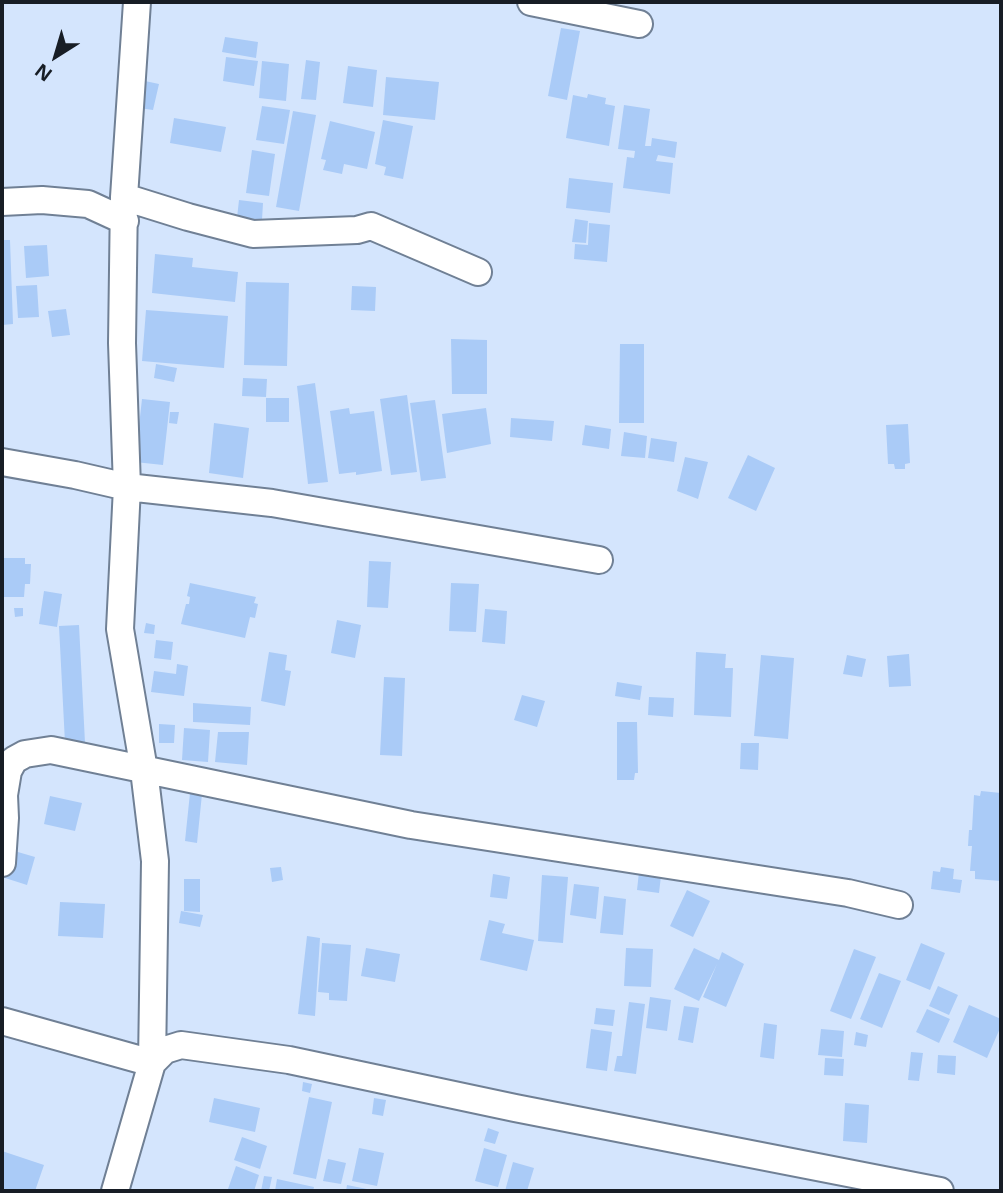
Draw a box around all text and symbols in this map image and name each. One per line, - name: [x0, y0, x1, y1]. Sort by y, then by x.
- north arrow: [21, 21, 91, 91]
- text: N: [29, 58, 57, 88]

